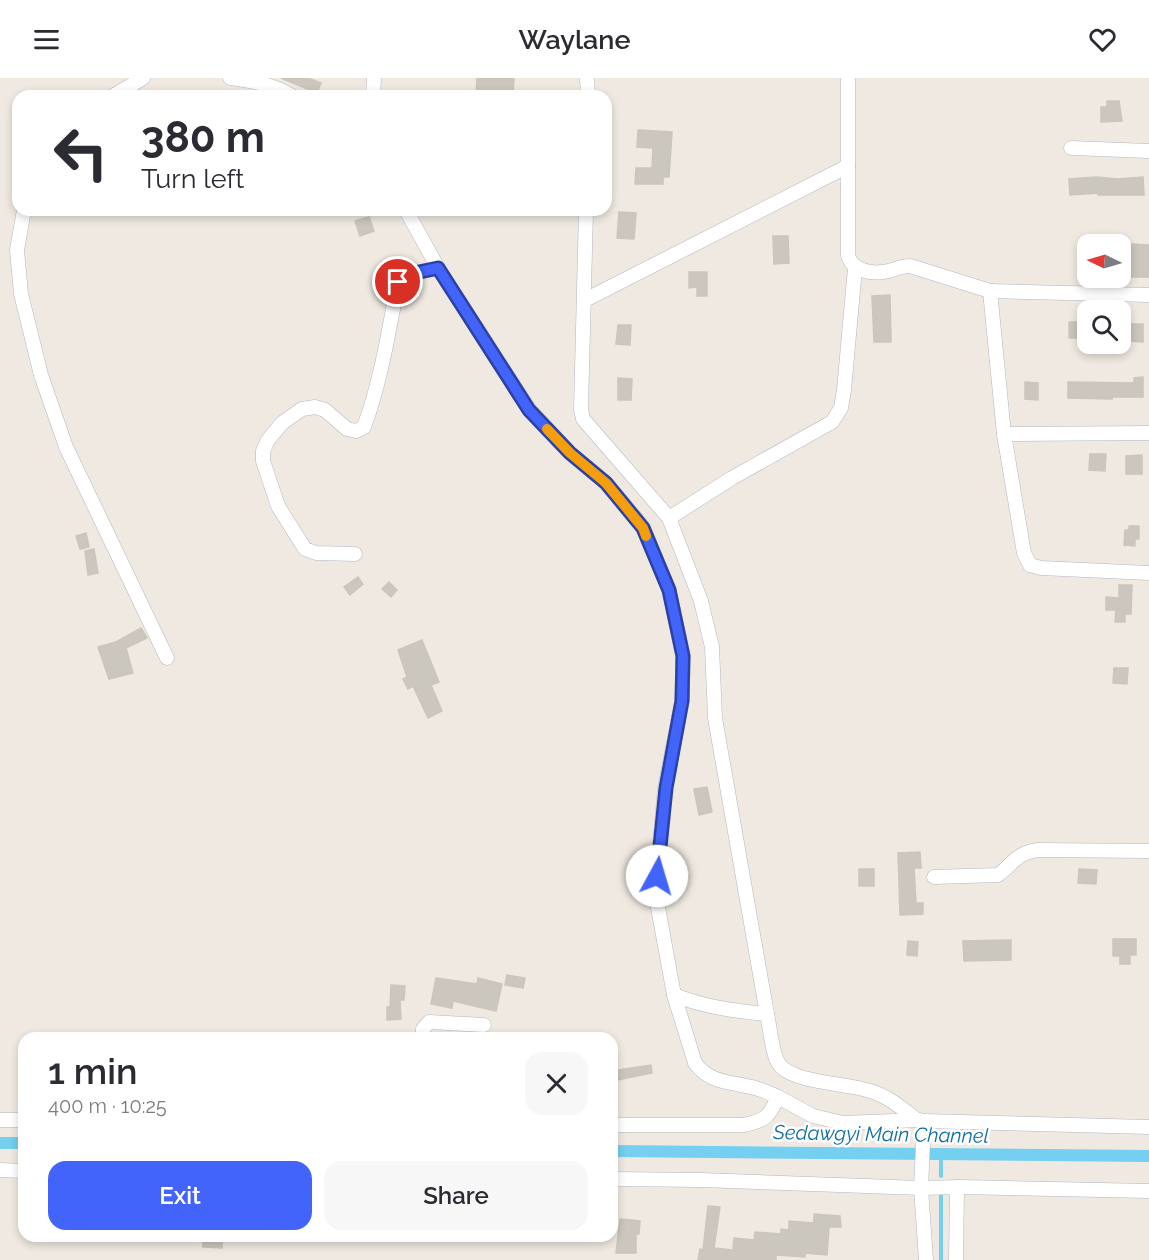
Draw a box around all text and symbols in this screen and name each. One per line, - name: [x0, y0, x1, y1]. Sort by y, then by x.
- icon: menu: [30, 23, 63, 56]
- icon: heart: [1086, 23, 1119, 56]
- text: Waylane: [519, 24, 630, 55]
- text: 380 m: [141, 113, 265, 162]
- icon: left: [42, 114, 120, 192]
- text: Turn left: [141, 163, 244, 194]
- north arrow: [1077, 234, 1131, 288]
- map controls: [1077, 234, 1131, 354]
- pin: [372, 256, 423, 307]
- icon: arrive: [381, 265, 414, 298]
- button: search: [1077, 300, 1131, 354]
- position arrow: [625, 844, 689, 908]
- text: 1 min: [48, 1050, 137, 1092]
- button: close: [525, 1052, 588, 1115]
- text: 400 m · 10:25: [48, 1094, 167, 1118]
- water label: Sedawgyi Main Channel: [772, 1120, 989, 1148]
- button: Exit: [48, 1161, 312, 1230]
- button: Share: [324, 1161, 588, 1230]

